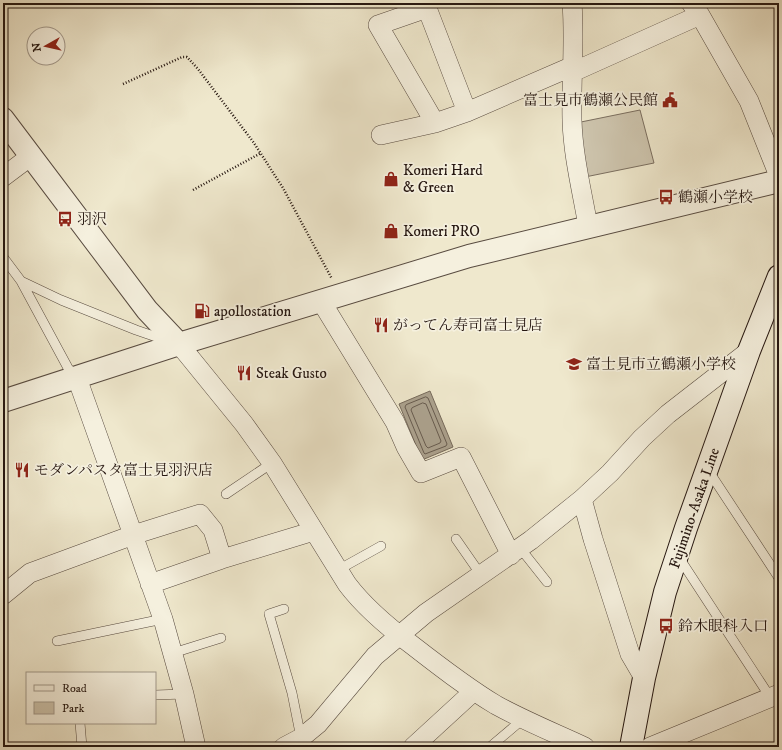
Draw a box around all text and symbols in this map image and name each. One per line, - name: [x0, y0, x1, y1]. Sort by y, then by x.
- north arrow: [26, 26, 66, 66]
- text: N: [30, 42, 45, 53]
- place label: 富士見市鶴瀬公民館: [523, 91, 658, 110]
- public building icon: 富士見市鶴瀬公民館: [661, 91, 679, 109]
- place label: Komeri Hard & Green: [403, 161, 483, 197]
- shop icon: Komeri Hard & Green: [382, 170, 400, 188]
- bus stop icon: 鶴瀬小学校: [657, 188, 675, 206]
- place label: 鶴瀬小学校: [678, 188, 753, 207]
- bus stop icon: 羽沢: [56, 210, 74, 228]
- place label: 羽沢: [77, 210, 107, 229]
- shop icon: Komeri PRO: [382, 222, 400, 240]
- place label: Komeri PRO: [403, 222, 480, 241]
- fuel station icon: apollostation: [193, 302, 211, 320]
- place label: apollostation: [214, 302, 292, 321]
- restaurant icon: がってん寿司富士見店: [372, 316, 390, 334]
- place label: がってん寿司富士見店: [393, 316, 543, 335]
- school or university icon: 富士見市立鶴瀬小学校: [565, 355, 583, 373]
- place label: 富士見市立鶴瀬小学校: [586, 355, 736, 374]
- restaurant icon: Steak Gusto: [235, 364, 253, 382]
- place label: Steak Gusto: [256, 364, 327, 383]
- street label: Fujimino-Asaka Line: [665, 445, 724, 571]
- restaurant icon: モダンパスタ富士見羽沢店: [13, 461, 31, 479]
- place label: モダンパスタ富士見羽沢店: [34, 461, 213, 480]
- bus stop icon: 鈴木眼科入口: [657, 617, 675, 635]
- place label: 鈴木眼科入口: [678, 617, 768, 636]
- legend: [26, 672, 156, 724]
- text: Road: [62, 681, 87, 696]
- text: Park: [62, 701, 84, 716]

